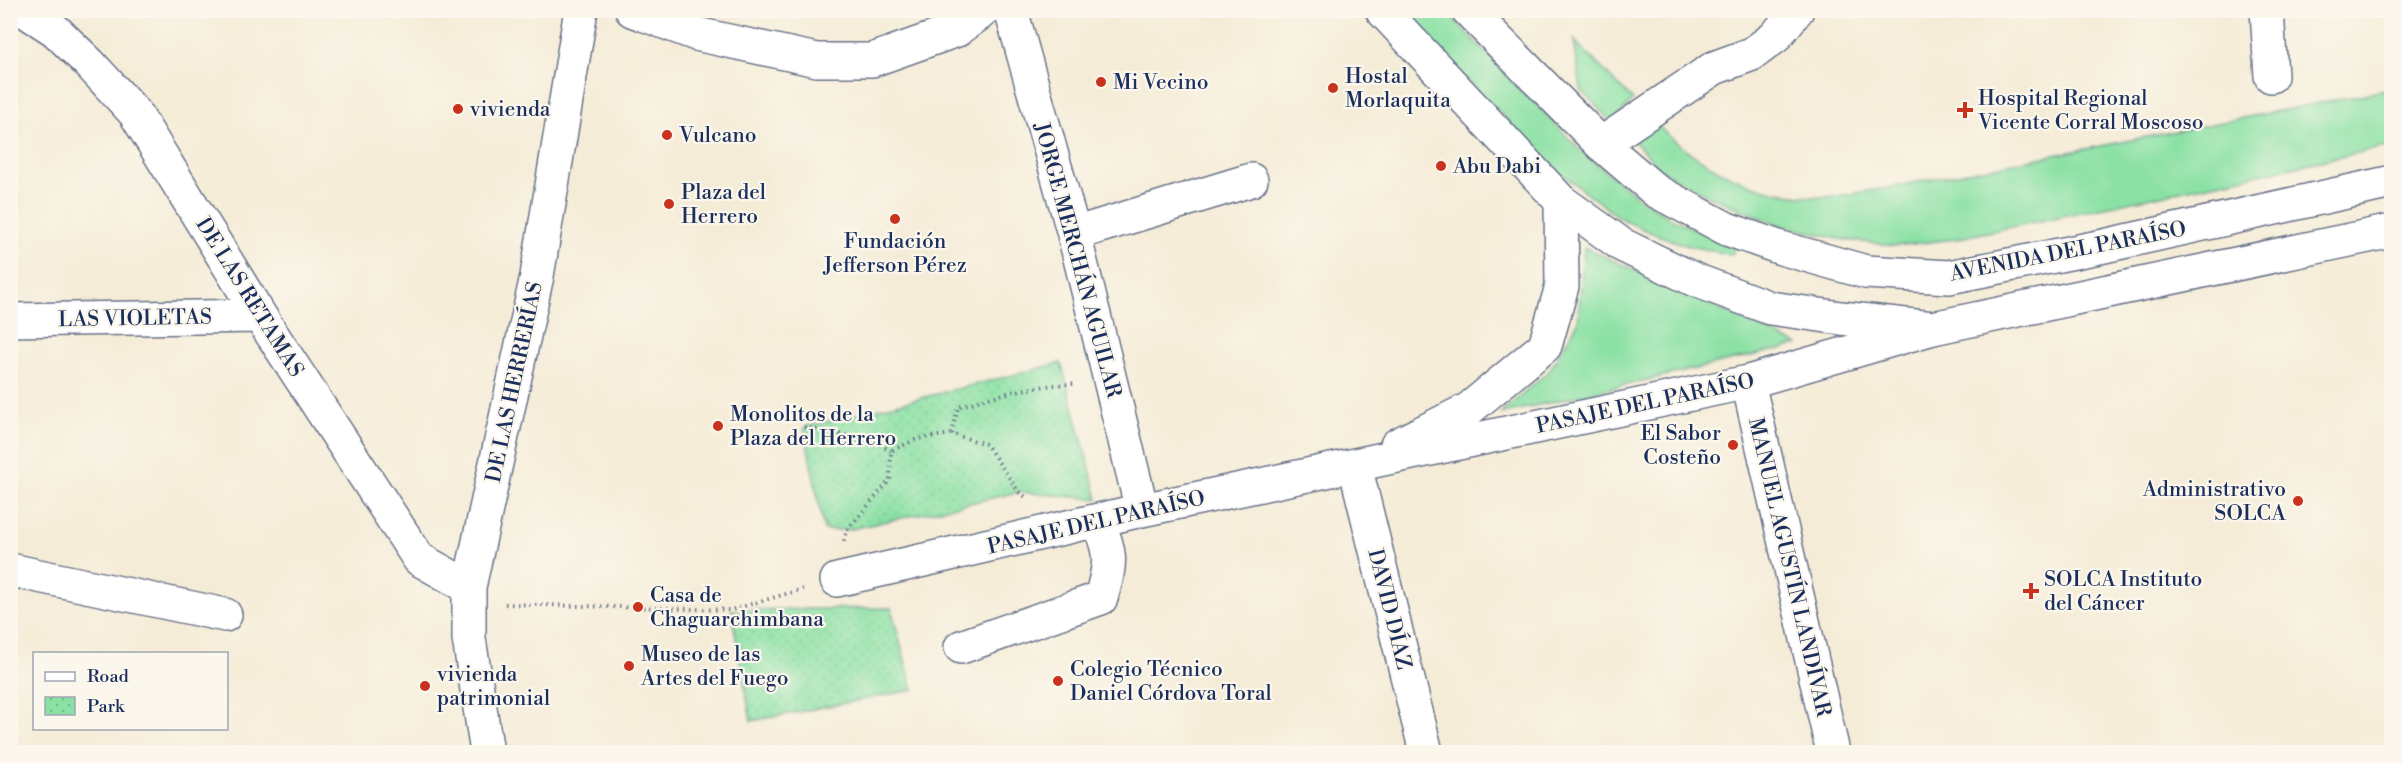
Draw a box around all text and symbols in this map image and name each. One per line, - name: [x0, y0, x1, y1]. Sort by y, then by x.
- place label: Hostal Morlaquita: [1345, 64, 1451, 114]
- place label: Mi Vecino: [1113, 70, 1209, 96]
- marker: Mi Vecino: [1094, 75, 1108, 89]
- marker: Hostal Morlaquita: [1326, 81, 1340, 95]
- place label: Hospital Regional Vicente Corral Moscoso: [1977, 86, 2204, 136]
- place label: vivienda: [469, 97, 551, 123]
- marker: Hospital Regional Vicente Corral Moscoso: [1956, 101, 1974, 119]
- marker: vivienda: [451, 102, 465, 116]
- street label: JORGE MERCHÁN AGUILAR: [1028, 118, 1128, 401]
- place label: Vulcano: [678, 123, 757, 149]
- marker: Vulcano: [660, 128, 674, 142]
- place label: Abu Dabi: [1452, 154, 1541, 180]
- marker: Abu Dabi: [1434, 159, 1448, 173]
- place label: Plaza del Herrero: [681, 180, 766, 230]
- marker: Plaza del Herrero: [662, 197, 676, 211]
- marker: Fundación Jefferson Pérez: [888, 212, 902, 226]
- street label: DE LAS RETAMAS: [190, 213, 309, 382]
- street label: AVENIDA DEL PARAÍSO: [1947, 214, 2188, 288]
- place label: Fundación Jefferson Pérez: [822, 229, 967, 279]
- street label: DE LAS HERRERÍAS: [479, 279, 549, 485]
- street label: LAS VIOLETAS: [58, 305, 212, 333]
- street label: PASAJE DEL PARAÍSO: [1533, 366, 1757, 440]
- place label: Monolitos de la Plaza del Herrero: [730, 402, 896, 452]
- street label: MANUEL AGUSTÍN LANDÍVAR: [1742, 415, 1838, 720]
- marker: Monolitos de la Plaza del Herrero: [711, 419, 725, 433]
- place label: El Sabor Costeño: [1640, 421, 1721, 471]
- marker: El Sabor Costeño: [1726, 438, 1740, 452]
- place label: Administrativo SOLCA: [2142, 477, 2287, 527]
- street label: PASAJE DEL PARAÍSO: [985, 483, 1207, 561]
- marker: Administrativo SOLCA: [2291, 494, 2305, 508]
- street label: DAVID DÍAZ: [1362, 546, 1418, 672]
- place label: SOLCA Instituto del Cáncer: [2044, 567, 2202, 617]
- marker: SOLCA Instituto del Cáncer: [2022, 582, 2040, 600]
- place label: Casa de Chaguarchimbana: [650, 583, 824, 633]
- marker: Casa de Chaguarchimbana: [631, 600, 645, 614]
- place label: Museo de las Artes del Fuego: [640, 642, 788, 692]
- legend: [33, 652, 228, 730]
- place label: Colegio Técnico Daniel Córdova Toral: [1070, 657, 1272, 707]
- marker: Museo de las Artes del Fuego: [622, 659, 636, 673]
- place label: vivienda patrimonial: [436, 662, 550, 712]
- text: Road: [87, 665, 130, 688]
- marker: Colegio Técnico Daniel Córdova Toral: [1051, 674, 1065, 688]
- marker: vivienda patrimonial: [418, 679, 432, 693]
- text: Park: [87, 695, 126, 718]

